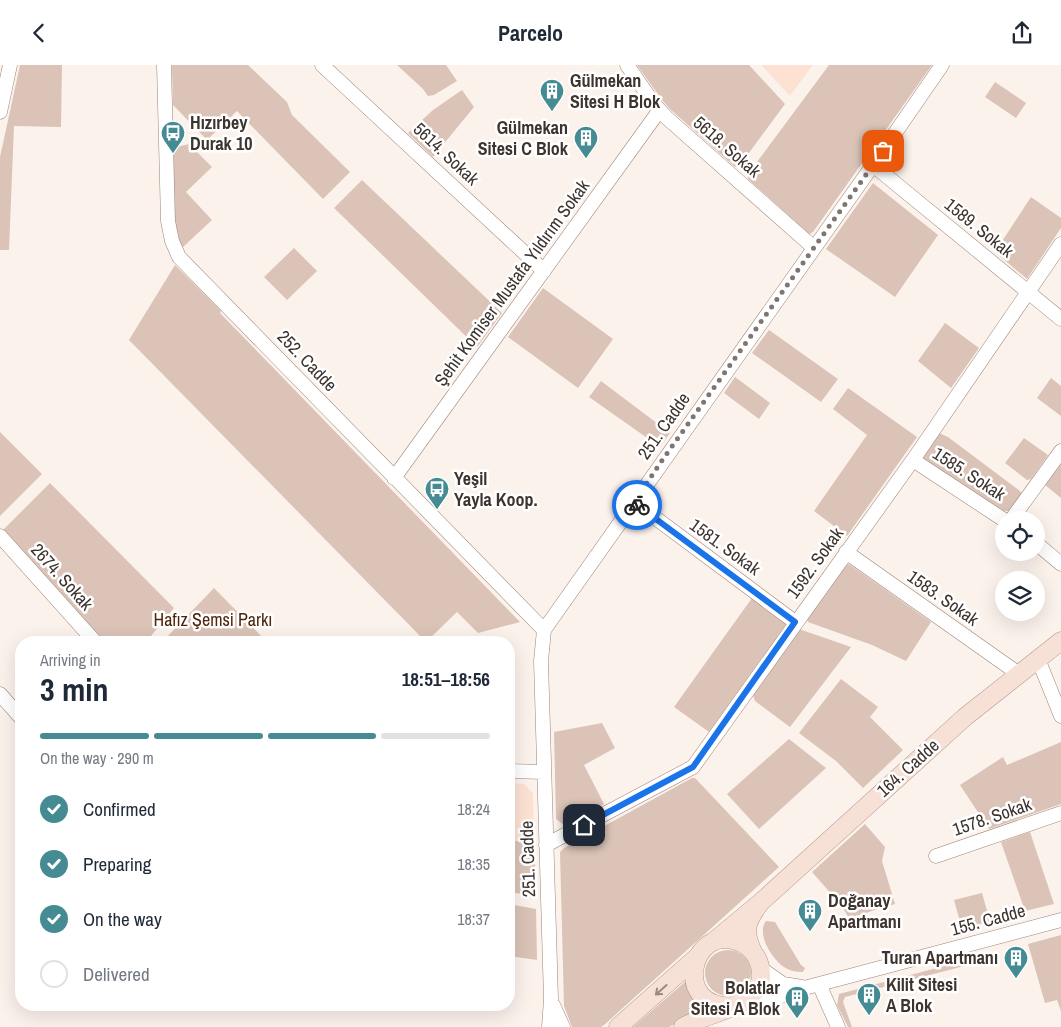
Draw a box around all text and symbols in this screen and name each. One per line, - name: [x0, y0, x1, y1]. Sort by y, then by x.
- text: Parcelo: [498, 18, 563, 48]
- icon: back: [25, 19, 53, 47]
- icon: share: [1008, 19, 1036, 47]
- place label: Gülmekan Sitesi H Blok: [570, 68, 661, 114]
- building icon: Gülmekan Sitesi H Blok: [539, 78, 565, 112]
- place label: Hızırbey Durak 10: [190, 110, 252, 156]
- street label: 5618. Sokak: [688, 110, 767, 183]
- place label: Gülmekan Sitesi C Blok: [478, 115, 569, 161]
- street label: 5614. Sokak: [408, 117, 485, 191]
- bus stop icon: Hızırbey Durak 10: [160, 120, 186, 154]
- building icon: Gülmekan Sitesi C Blok: [573, 125, 599, 159]
- pin: [862, 130, 904, 172]
- icon: bag: [869, 137, 897, 165]
- street label: Şehit Komiser Mustafa Yıldırım Sokak: [428, 174, 595, 391]
- street label: 1589. Sokak: [940, 192, 1020, 264]
- street label: 252. Cadde: [272, 325, 343, 397]
- street label: 251. Cadde: [631, 387, 696, 464]
- street label: 1585. Sokak: [928, 441, 1011, 507]
- place label: Yeşil Yayla Koop.: [454, 466, 538, 512]
- bus stop icon: Yeşil Yayla Koop.: [424, 476, 450, 510]
- courier: [612, 480, 662, 530]
- icon: bike: [623, 491, 651, 519]
- map controls: [995, 511, 1045, 621]
- button: locate: [995, 511, 1045, 561]
- street label: 1581. Sokak: [685, 512, 766, 581]
- street label: 1592. Sokak: [780, 522, 849, 603]
- street label: 2674. Sokak: [26, 538, 100, 616]
- street label: 1583. Sokak: [903, 564, 985, 632]
- button: layers: [995, 571, 1045, 621]
- park label: Hafız Şemsi Parkı: [154, 607, 272, 632]
- text: Arriving in: [40, 649, 101, 671]
- text: 18:51–18:56: [402, 666, 490, 692]
- text: 3 min: [40, 668, 109, 711]
- street label: 164. Cadde: [871, 733, 944, 802]
- text: On the way · 290 m: [40, 747, 154, 769]
- street label: 1578. Sokak: [949, 791, 1035, 842]
- icon: check: [40, 795, 68, 823]
- text: Confirmed: [83, 796, 156, 822]
- text: 18:24: [457, 798, 490, 820]
- pin: [563, 804, 605, 846]
- icon: home: [570, 811, 598, 839]
- street label: 251. Cadde: [514, 820, 541, 898]
- icon: check: [40, 850, 68, 878]
- text: Preparing: [83, 851, 151, 877]
- text: 18:35: [457, 853, 490, 875]
- place label: Doğanay Apartmanı: [828, 888, 901, 934]
- building icon: Doğanay Apartmanı: [797, 898, 823, 932]
- street label: 155. Cadde: [948, 898, 1028, 941]
- icon: check: [40, 905, 68, 933]
- text: On the way: [83, 906, 162, 932]
- text: 18:37: [457, 908, 490, 930]
- place label: Turan Apartmanı: [882, 945, 998, 970]
- building icon: Turan Apartmanı: [1003, 945, 1029, 979]
- text: Delivered: [83, 961, 150, 987]
- place label: Kilit Sitesi A Blok: [886, 972, 957, 1018]
- place label: Bolatlar Sitesi A Blok: [691, 975, 781, 1021]
- building icon: Kilit Sitesi A Blok: [856, 982, 882, 1016]
- one-way arrow: [654, 984, 667, 995]
- building icon: Bolatlar Sitesi A Blok: [784, 985, 810, 1019]

